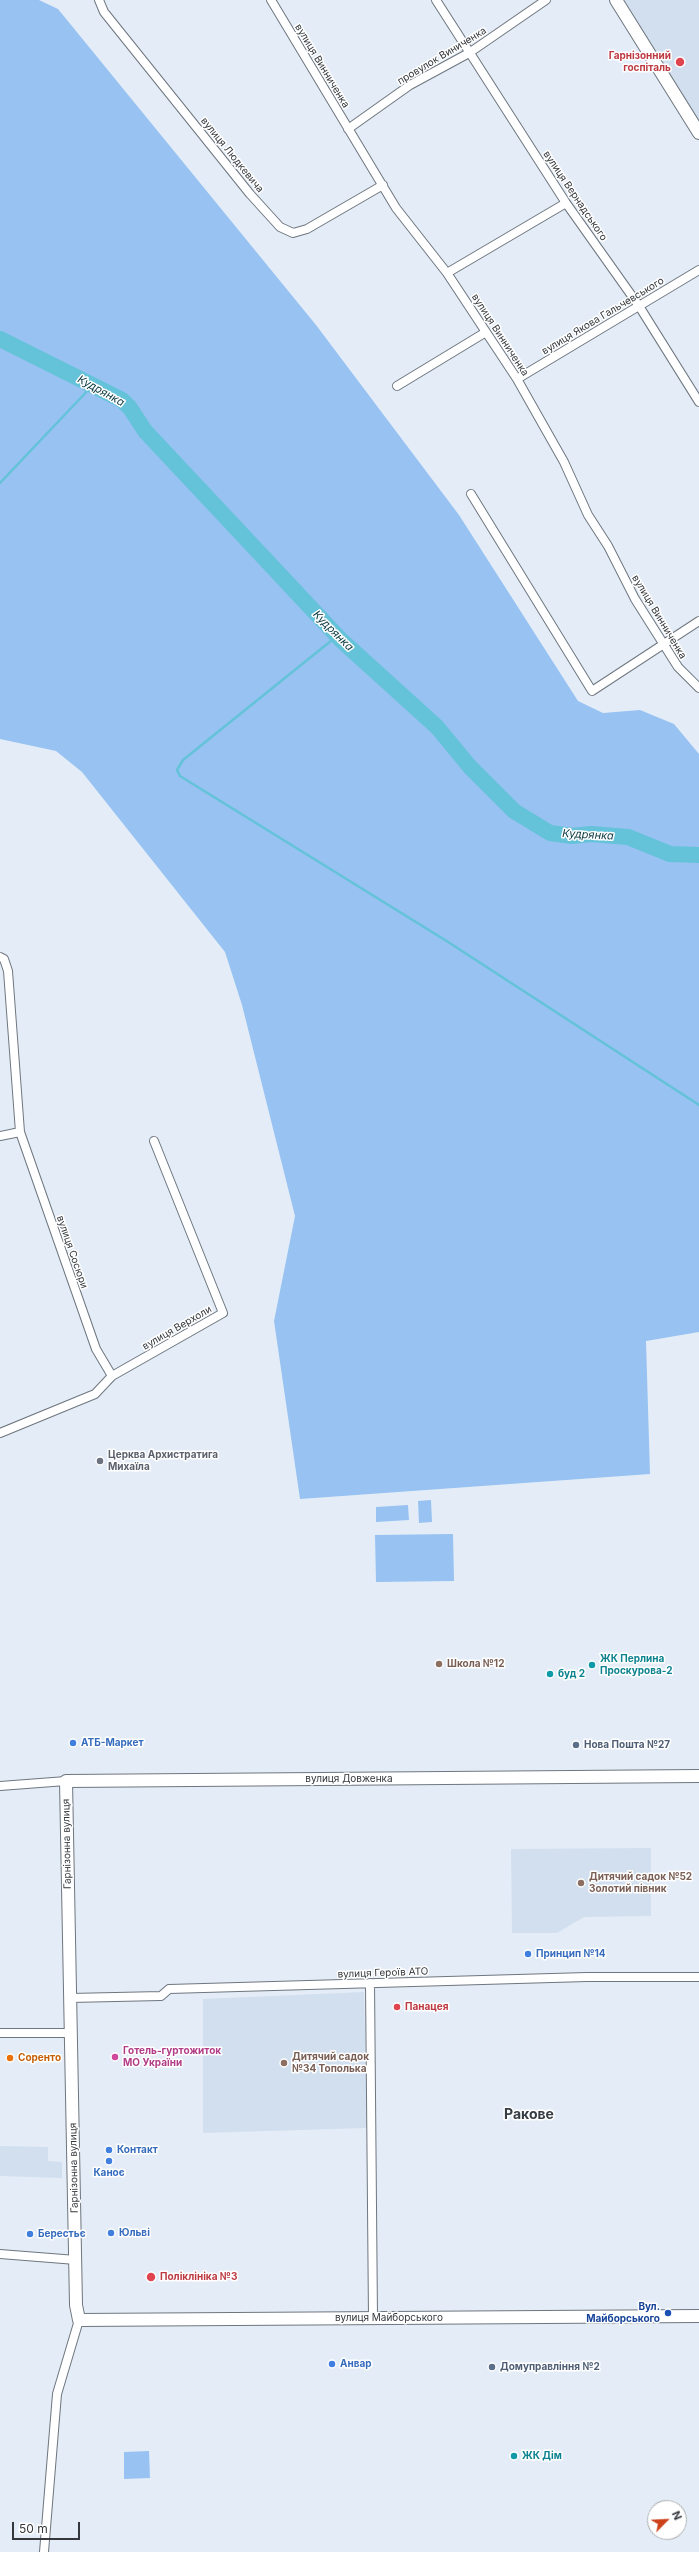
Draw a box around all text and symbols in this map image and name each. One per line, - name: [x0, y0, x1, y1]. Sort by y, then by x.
- street label: вулиця Винниченка: [292, 22, 352, 110]
- street label: провулок Виниченка: [395, 25, 489, 87]
- place label: Гарнізонний госпіталь: [609, 50, 671, 74]
- marker: Гарнізонний госпіталь: [674, 56, 686, 68]
- street label: вулиця Людкевича: [198, 115, 266, 195]
- street label: вулиця Вернадського: [540, 149, 610, 243]
- street label: вулиця Якова Гальчевського: [540, 275, 666, 357]
- street label: вулиця Винниченка: [469, 292, 531, 378]
- water label: Кудрянка: [75, 373, 127, 409]
- street label: вулиця Винниченка: [629, 573, 689, 661]
- water label: Кудрянка: [310, 608, 356, 654]
- water label: Кудрянка: [562, 827, 614, 843]
- street label: вулиця Сосюри: [54, 1214, 90, 1290]
- street label: вулиця Верхоли: [140, 1303, 214, 1353]
- place label: Церква Архистратига Михаїла: [108, 1449, 218, 1472]
- marker: Церква Архистратига Михаїла: [95, 1456, 105, 1466]
- place label: ЖК Перлина Проскурова-2: [600, 1653, 672, 1676]
- place label: Школа №12: [447, 1658, 504, 1670]
- marker: Школа №12: [434, 1659, 444, 1669]
- marker: ЖК Перлина Проскурова-2: [587, 1660, 597, 1670]
- place label: буд 2: [558, 1668, 585, 1680]
- marker: буд 2: [545, 1669, 555, 1679]
- place label: АТБ-Маркет: [81, 1737, 143, 1749]
- marker: АТБ-Маркет: [68, 1738, 78, 1748]
- place label: Нова Пошта №27: [584, 1739, 670, 1751]
- marker: Нова Пошта №27: [571, 1740, 581, 1750]
- street label: вулиця Довженка: [305, 1773, 393, 1785]
- street label: Гарнізонна вулиця: [60, 1799, 74, 1889]
- place label: Дитячий садок №52 Золотий півник: [589, 1871, 692, 1894]
- marker: Дитячий садок №52 Золотий півник: [576, 1878, 586, 1888]
- place label: Принцип №14: [536, 1948, 606, 1960]
- marker: Принцип №14: [523, 1949, 533, 1959]
- street label: вулиця Героїв АТО: [337, 1965, 429, 1981]
- place label: Панацея: [405, 2001, 449, 2013]
- marker: Панацея: [392, 2002, 402, 2012]
- place label: Готель-гуртожиток МО України: [123, 2045, 221, 2068]
- place label: Дитячий садок №34 Тополька: [292, 2051, 369, 2074]
- place label: Соренто: [18, 2052, 61, 2064]
- marker: Готель-гуртожиток МО України: [110, 2052, 120, 2062]
- marker: Соренто: [5, 2053, 15, 2063]
- marker: Дитячий садок №34 Тополька: [279, 2058, 289, 2068]
- district label: Ракове: [504, 2107, 554, 2123]
- street label: Гарнізонна вулиця: [67, 2123, 81, 2213]
- place label: Контакт: [117, 2144, 158, 2156]
- marker: Контакт: [104, 2145, 114, 2155]
- marker: Каноє: [104, 2156, 114, 2166]
- place label: Каноє: [93, 2167, 125, 2179]
- place label: Юльві: [119, 2227, 150, 2239]
- place label: Берестьє: [38, 2228, 86, 2240]
- marker: Юльві: [106, 2228, 116, 2238]
- marker: Берестьє: [25, 2229, 35, 2239]
- marker: Поліклініка №3: [145, 2271, 157, 2283]
- place label: Поліклініка №3: [160, 2271, 237, 2283]
- place label: Вул. Майборського: [586, 2301, 660, 2324]
- marker: Вул. Майборського: [663, 2308, 673, 2318]
- street label: вулиця Майборського: [335, 2312, 443, 2324]
- place label: Анвар: [340, 2358, 372, 2370]
- marker: Анвар: [327, 2359, 337, 2369]
- place label: Домуправління №2: [500, 2361, 600, 2373]
- marker: Домуправління №2: [487, 2362, 497, 2372]
- place label: ЖК Дім: [522, 2450, 562, 2462]
- marker: ЖК Дім: [509, 2451, 519, 2461]
- north arrow: [647, 2500, 687, 2540]
- text: N: [669, 2509, 685, 2522]
- scale bar: [14, 2514, 82, 2540]
- text: 50 m: [19, 2521, 48, 2536]

